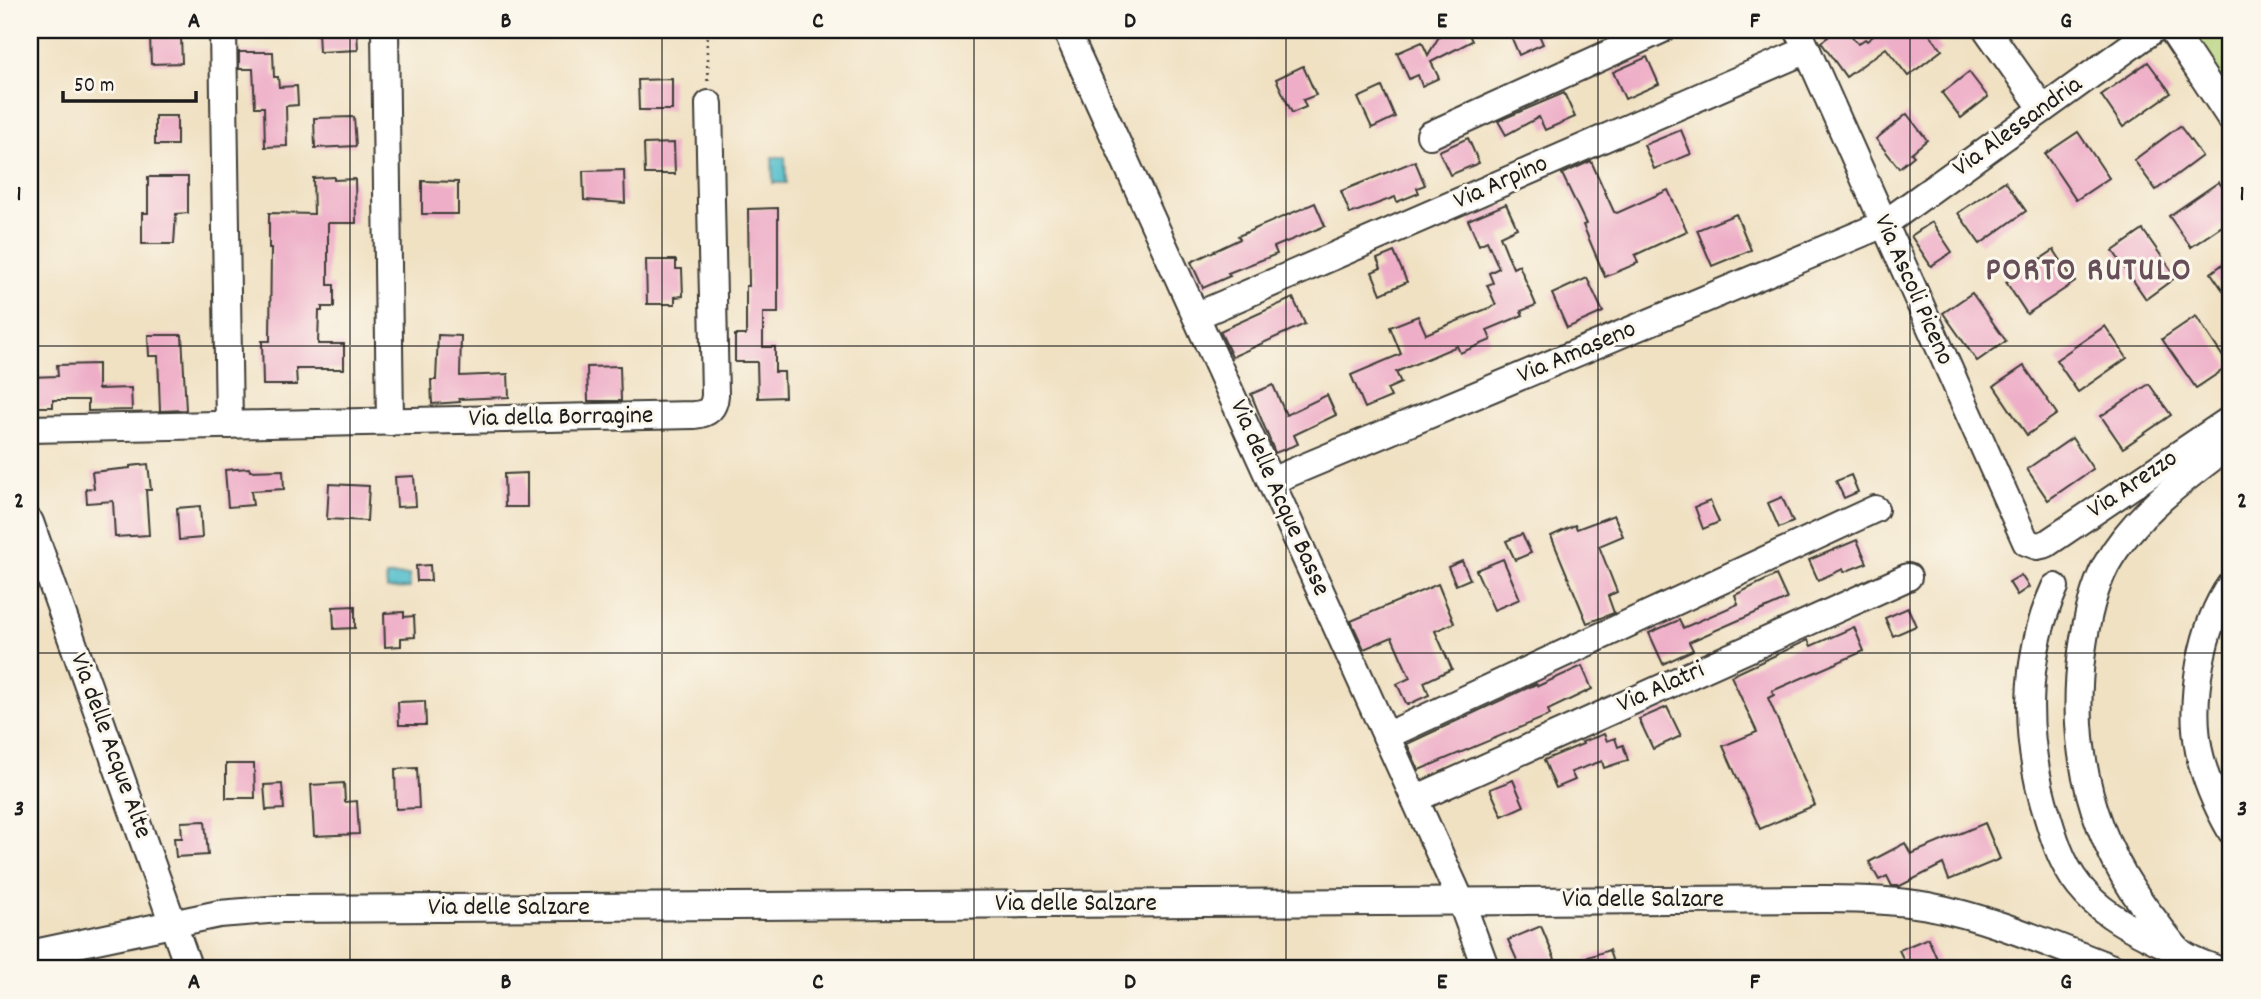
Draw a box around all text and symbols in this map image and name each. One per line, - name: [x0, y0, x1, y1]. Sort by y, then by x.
- text: A: [188, 6, 200, 39]
- text: B: [501, 6, 512, 39]
- text: C: [812, 6, 824, 39]
- text: D: [1124, 6, 1136, 39]
- text: E: [1437, 6, 1448, 39]
- text: F: [1750, 6, 1761, 39]
- text: G: [2060, 6, 2072, 39]
- scale bar: [63, 60, 196, 104]
- street label: Via Alessandria: [1946, 67, 2091, 187]
- text: 50 m: [74, 72, 114, 102]
- street label: Via Arpino: [1448, 146, 1554, 220]
- text: 1: [16, 179, 22, 212]
- text: 1: [2239, 179, 2245, 212]
- street label: Via Ascoli Piceno: [1863, 209, 1963, 371]
- district label: PORTO RUTULO: [1985, 249, 2193, 296]
- street label: Via Amaseno: [1512, 311, 1642, 395]
- street label: Via delle Acque Basse: [1219, 394, 1339, 602]
- street label: Via della Borragine: [468, 398, 654, 438]
- street label: Via Arezzo: [2080, 441, 2186, 529]
- text: 2: [14, 486, 24, 519]
- text: 2: [2237, 486, 2247, 519]
- street label: Via delle Acque Alte: [59, 648, 161, 844]
- street label: Via Alatri: [1611, 652, 1711, 724]
- text: 3: [14, 794, 24, 827]
- text: 3: [2237, 794, 2247, 827]
- street label: Via delle Salzare: [1562, 882, 1724, 919]
- street label: Via delle Salzare: [995, 886, 1157, 923]
- street label: Via delle Salzare: [428, 890, 590, 927]
- text: A: [188, 967, 200, 999]
- text: B: [501, 967, 512, 999]
- text: C: [812, 967, 824, 999]
- text: D: [1124, 967, 1136, 999]
- text: E: [1437, 967, 1448, 999]
- text: F: [1750, 967, 1761, 999]
- text: G: [2060, 967, 2072, 999]

